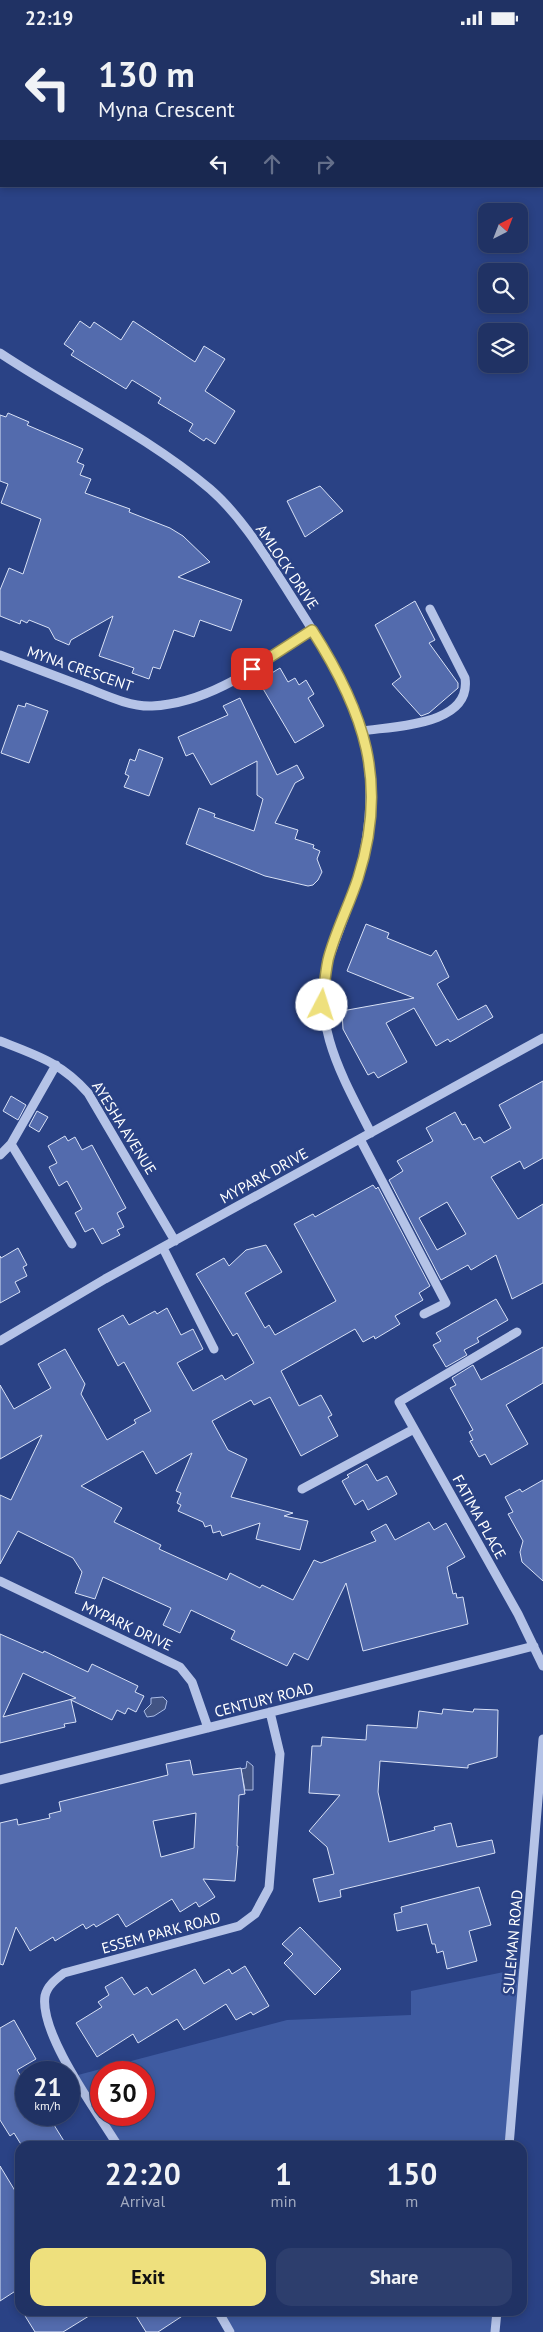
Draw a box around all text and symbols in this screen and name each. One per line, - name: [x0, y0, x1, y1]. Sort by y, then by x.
- text: 22:19: [25, 6, 73, 30]
- text: 130 m: [98, 51, 195, 97]
- icon: left: [15, 55, 80, 120]
- text: Myna Crescent: [98, 95, 235, 123]
- icon: left: [205, 150, 233, 178]
- icon: ahead: [258, 150, 286, 178]
- icon: right: [311, 150, 339, 178]
- north arrow: [478, 203, 528, 253]
- map controls: [478, 203, 528, 373]
- button: search: [478, 263, 528, 313]
- button: layers: [478, 323, 528, 373]
- street label: AMLOCK DRIVE: [252, 521, 323, 613]
- street label: MYNA CRESCENT: [25, 641, 136, 696]
- pin: [231, 648, 273, 690]
- icon: arrive: [238, 655, 266, 683]
- position arrow: [295, 978, 347, 1030]
- street label: AYESHA AVENUE: [88, 1078, 161, 1178]
- street label: MYPARK DRIVE: [216, 1144, 311, 1208]
- street label: FATIMA PLACE: [448, 1471, 510, 1562]
- street label: MYPARK DRIVE: [79, 1596, 176, 1655]
- street label: CENTURY ROAD: [212, 1678, 315, 1721]
- street label: SULEMAN ROAD: [498, 1889, 527, 1995]
- street label: ESSEM PARK ROAD: [99, 1907, 222, 1958]
- speed limit sign: 30: [90, 2061, 155, 2126]
- text: 21: [33, 2071, 62, 2103]
- text: km/h: [34, 2098, 61, 2113]
- text: 22:20: [105, 2154, 181, 2193]
- text: 1: [275, 2154, 292, 2193]
- text: 150: [386, 2154, 437, 2193]
- text: Arrival: [120, 2191, 165, 2211]
- text: min: [271, 2191, 297, 2211]
- text: m: [405, 2191, 418, 2211]
- button: Exit: [30, 2248, 266, 2306]
- button: Share: [276, 2248, 512, 2306]

